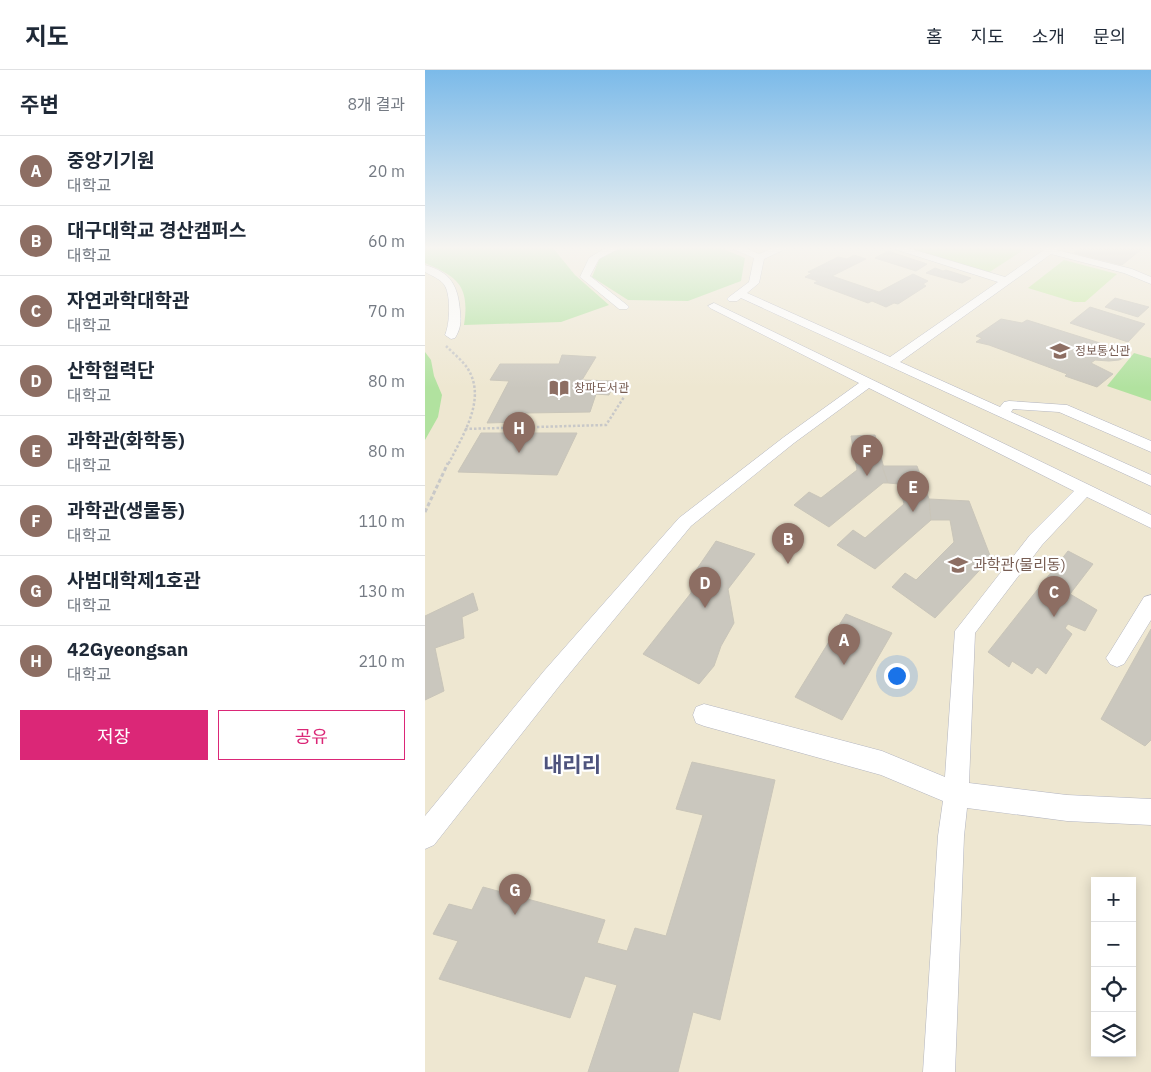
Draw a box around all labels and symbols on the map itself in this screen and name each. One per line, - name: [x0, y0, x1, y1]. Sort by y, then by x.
- school or university icon: 정보통신관: [1049, 340, 1071, 362]
- place label: 정보통신관: [1075, 343, 1130, 358]
- library icon: 창파도서관: [548, 377, 570, 399]
- place label: 창파도서관: [574, 380, 629, 395]
- pin: H: [503, 412, 535, 453]
- pin: F: [851, 435, 883, 476]
- pin: E: [897, 471, 929, 512]
- pin: B: [772, 523, 804, 564]
- school or university icon: 과학관(물리동): [947, 554, 969, 576]
- place label: 과학관(물리동): [973, 555, 1066, 574]
- pin: D: [689, 567, 721, 608]
- pin: C: [1038, 576, 1070, 617]
- pin: A: [828, 624, 860, 665]
- your location: [884, 663, 910, 689]
- district label: 내리리: [543, 750, 601, 778]
- pin: G: [499, 874, 531, 915]

